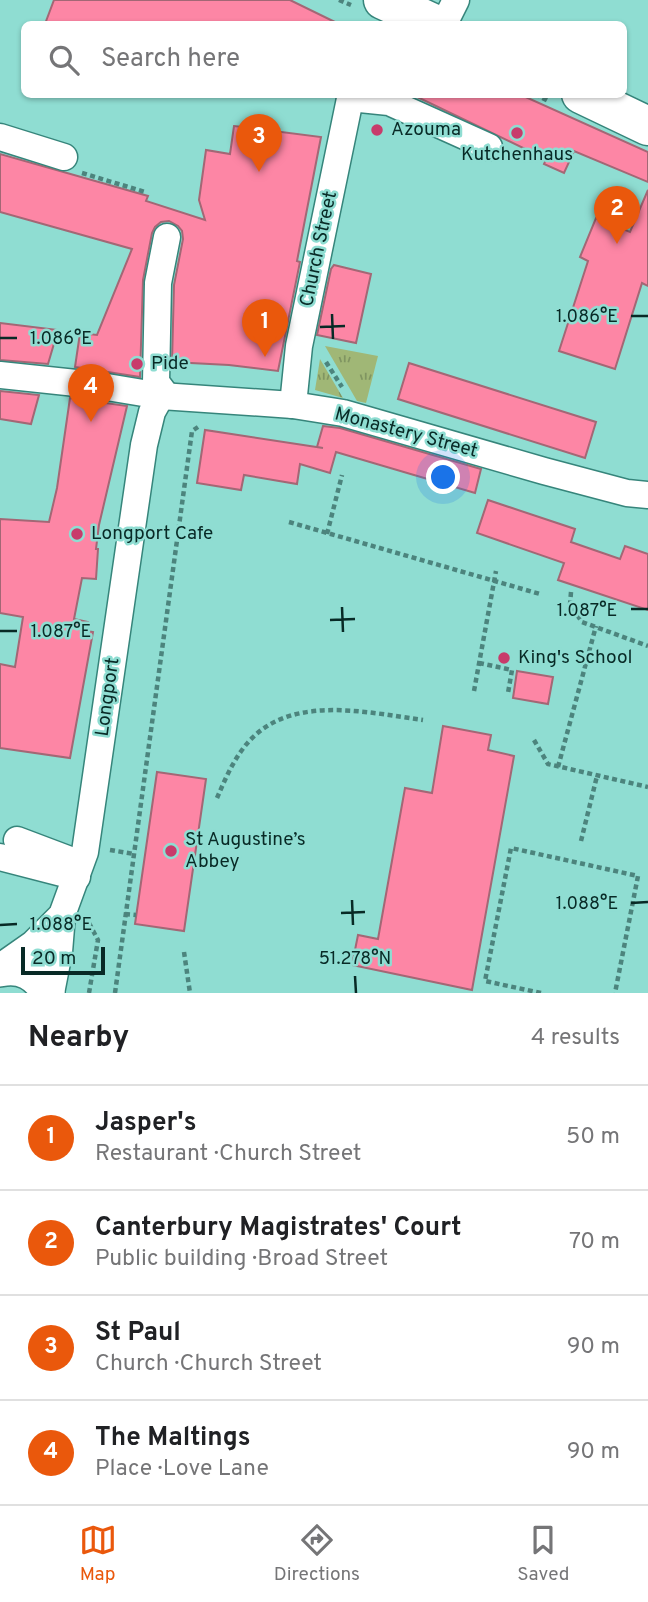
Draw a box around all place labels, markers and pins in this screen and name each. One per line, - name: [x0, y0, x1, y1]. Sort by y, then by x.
- pin: 3: [236, 114, 282, 172]
- place label: Azouma: [391, 118, 461, 142]
- marker: Azouma: [369, 122, 385, 138]
- marker: Kutchenhaus: [509, 125, 525, 141]
- place label: Kutchenhaus: [461, 143, 573, 167]
- pin: 2: [594, 186, 640, 244]
- pin: 1: [242, 299, 288, 357]
- place label: Pide: [151, 352, 189, 376]
- marker: Pide: [129, 356, 145, 372]
- pin: 4: [68, 364, 114, 422]
- place label: Longport Cafe: [91, 522, 213, 546]
- marker: Longport Cafe: [69, 526, 85, 542]
- place label: King's School: [518, 646, 633, 670]
- marker: King's School: [496, 650, 512, 666]
- place label: St Augustine’s Abbey: [185, 828, 306, 874]
- marker: St Augustine’s Abbey: [163, 843, 179, 859]

